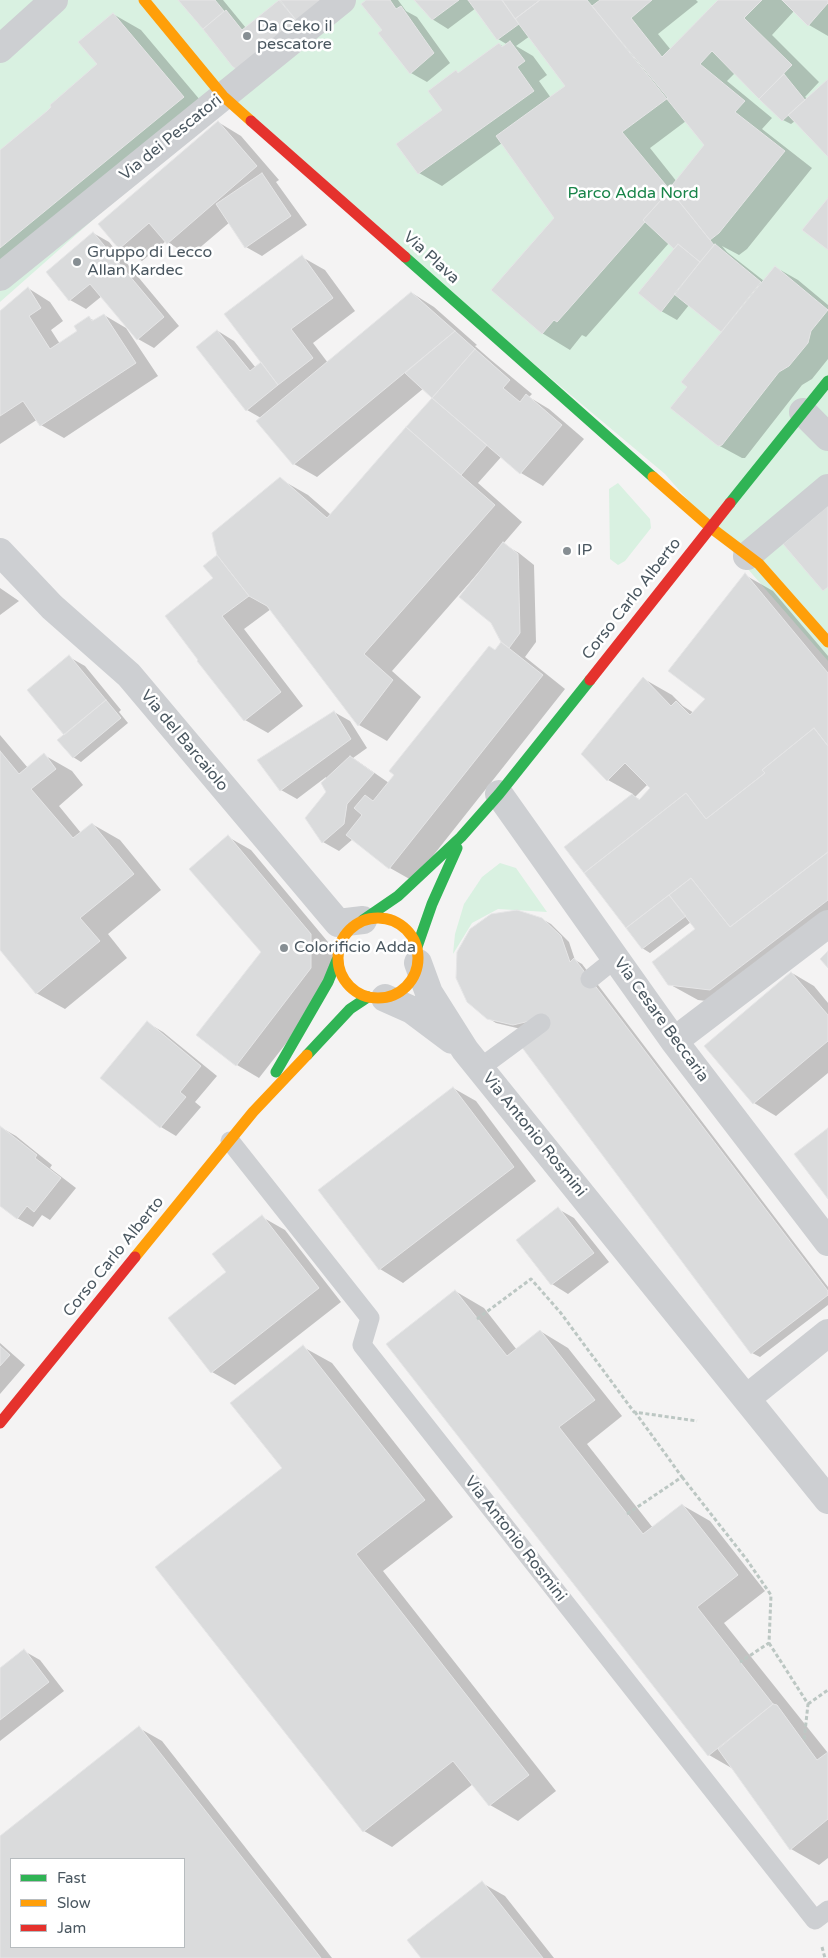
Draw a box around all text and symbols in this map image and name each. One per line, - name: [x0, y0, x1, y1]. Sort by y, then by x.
- place label: Da Ceko il pescatore: [257, 17, 332, 55]
- marker: Da Ceko il pescatore: [241, 30, 253, 42]
- street label: Via dei Pescatori: [116, 91, 226, 185]
- park label: Parco Adda Nord: [568, 184, 698, 204]
- street label: Via Plava: [399, 228, 463, 288]
- place label: Gruppo di Lecco Allan Kardec: [87, 243, 212, 281]
- marker: Gruppo di Lecco Allan Kardec: [71, 256, 83, 268]
- street label: Corso Carlo Alberto: [578, 534, 686, 664]
- place label: IP: [577, 541, 592, 561]
- marker: IP: [561, 545, 573, 557]
- street label: Via del Barcaiolo: [136, 686, 232, 796]
- place label: Colorificio Adda: [294, 938, 416, 958]
- marker: Colorificio Adda: [278, 942, 290, 954]
- street label: Via Cesare Beccaria: [609, 954, 713, 1086]
- street label: Via Antonio Rosmini: [478, 1069, 590, 1201]
- street label: Corso Carlo Alberto: [60, 1193, 168, 1321]
- street label: Via Antonio Rosmini: [460, 1472, 570, 1606]
- legend: [10, 1858, 185, 1948]
- text: Fast: [57, 1869, 86, 1887]
- text: Slow: [57, 1894, 91, 1912]
- text: Jam: [57, 1919, 86, 1937]

